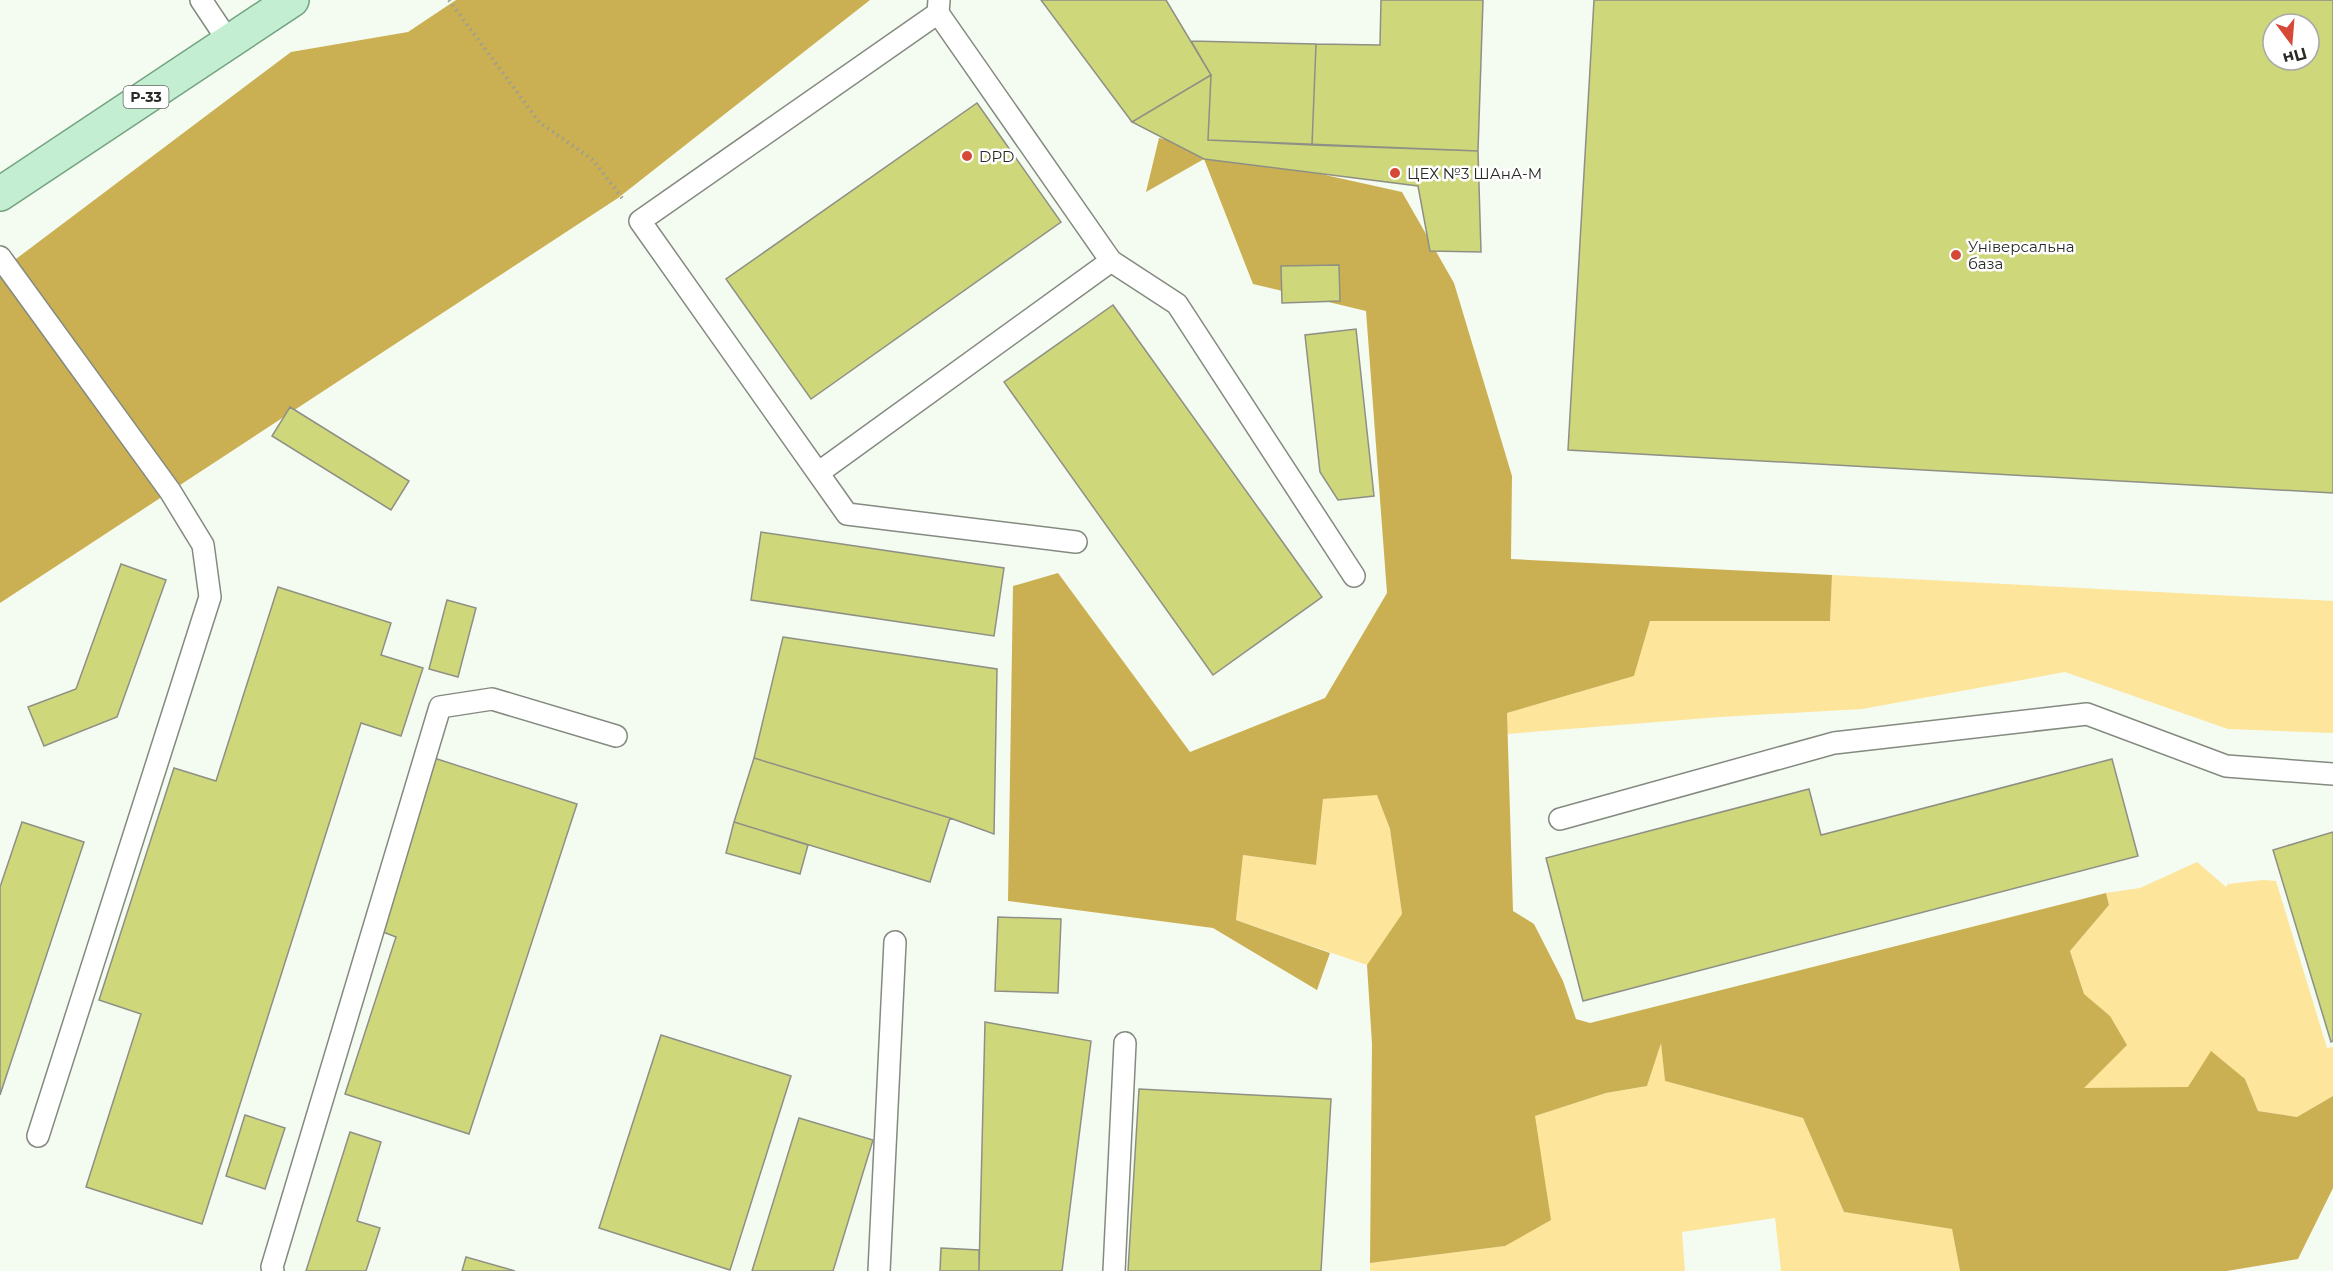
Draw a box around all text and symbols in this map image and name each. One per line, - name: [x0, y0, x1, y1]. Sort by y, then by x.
- north arrow: [2261, 12, 2321, 72]
- text: Пн: [2281, 43, 2309, 68]
- road number: Р-33: [124, 86, 168, 108]
- place label: DPD: [979, 147, 1014, 166]
- marker: DPD: [960, 149, 974, 163]
- place label: ЦЕХ №3 ШАнА-М: [1407, 164, 1542, 183]
- marker: ЦЕХ №3 ШАнА-М: [1388, 166, 1402, 180]
- place label: Універсальна база: [1968, 237, 2075, 273]
- marker: Універсальна база: [1949, 248, 1963, 262]

